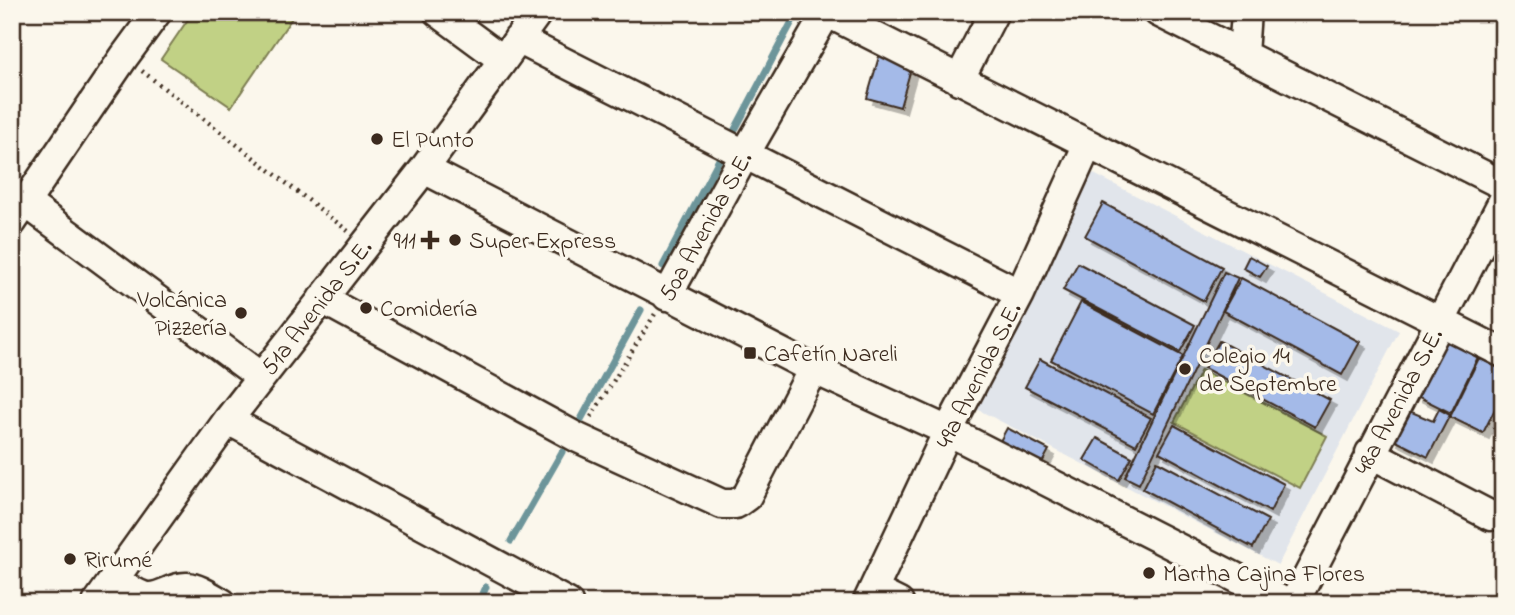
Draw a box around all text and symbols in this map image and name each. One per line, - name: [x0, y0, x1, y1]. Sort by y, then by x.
- place label: El Punto: [391, 124, 474, 159]
- marker: El Punto: [369, 131, 385, 147]
- street label: 50a Avenida S.E.: [651, 146, 763, 309]
- place label: 911: [394, 225, 416, 260]
- place label: Super Express: [469, 225, 616, 260]
- marker: 911: [422, 232, 438, 248]
- marker: Super Express: [447, 232, 463, 248]
- street label: 51a Avenida S.E.: [254, 233, 382, 384]
- place label: Volcánica Pizzería: [136, 284, 227, 347]
- place label: Comidería: [380, 293, 478, 328]
- street label: 49a Avenida S.E.: [928, 297, 1032, 455]
- marker: Comidería: [358, 300, 374, 316]
- marker: Volcánica Pizzería: [233, 305, 249, 321]
- street label: 48a Avenida S.E.: [1347, 322, 1454, 482]
- place label: Cafetín Nareli: [764, 338, 898, 373]
- place label: Colegio 14 de Septembre: [1199, 340, 1337, 403]
- marker: Cafetín Nareli: [742, 345, 758, 361]
- marker: Colegio 14 de Septembre: [1177, 361, 1193, 377]
- place label: Rirumé: [84, 544, 152, 579]
- marker: Rirumé: [62, 551, 78, 567]
- place label: Martha Cajina Flores: [1163, 558, 1365, 593]
- marker: Martha Cajina Flores: [1141, 565, 1157, 581]

